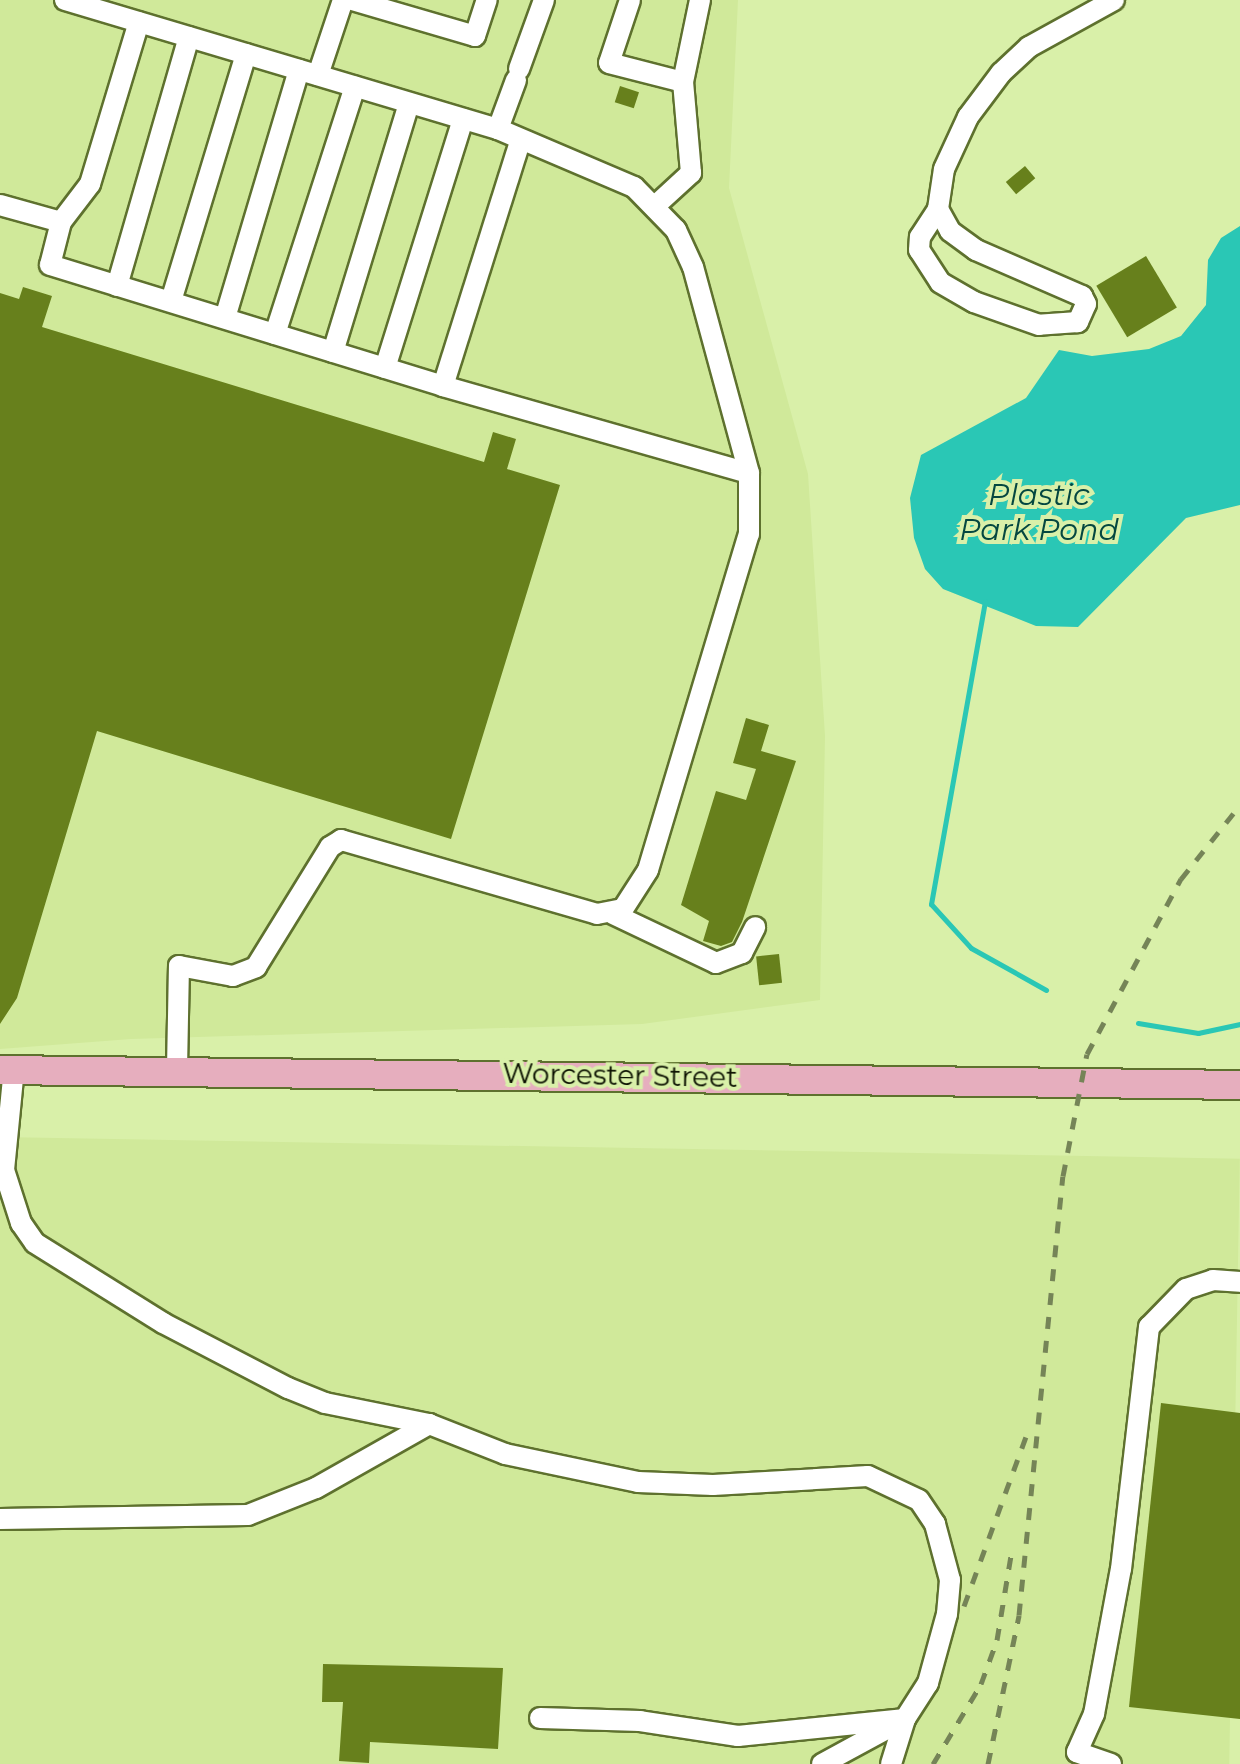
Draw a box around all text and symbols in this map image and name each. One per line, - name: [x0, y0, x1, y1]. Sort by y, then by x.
- water label: Plastic Park Pond: [959, 477, 1119, 548]
- street label: Worcester Street: [502, 1056, 738, 1094]

